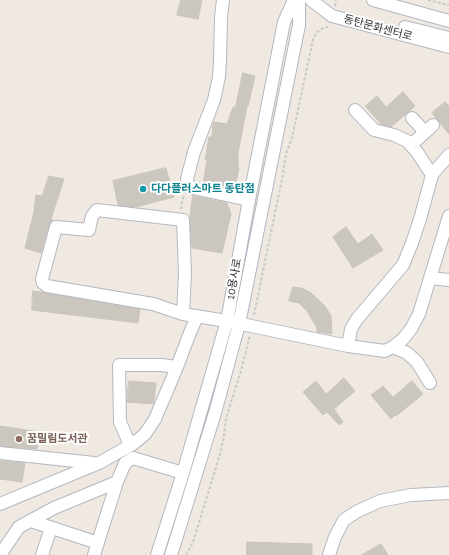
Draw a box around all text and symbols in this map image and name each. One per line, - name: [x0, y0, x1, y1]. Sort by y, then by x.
- street label: 동탄문화센터로: [342, 12, 414, 44]
- place label: 다다플러스마트 동탄점: [151, 182, 255, 196]
- marker: 다다플러스마트 동탄점: [138, 184, 148, 194]
- street label: 10용사로: [224, 257, 244, 301]
- place label: 꿈밀림도서관: [27, 432, 88, 446]
- marker: 꿈밀림도서관: [14, 434, 24, 444]

